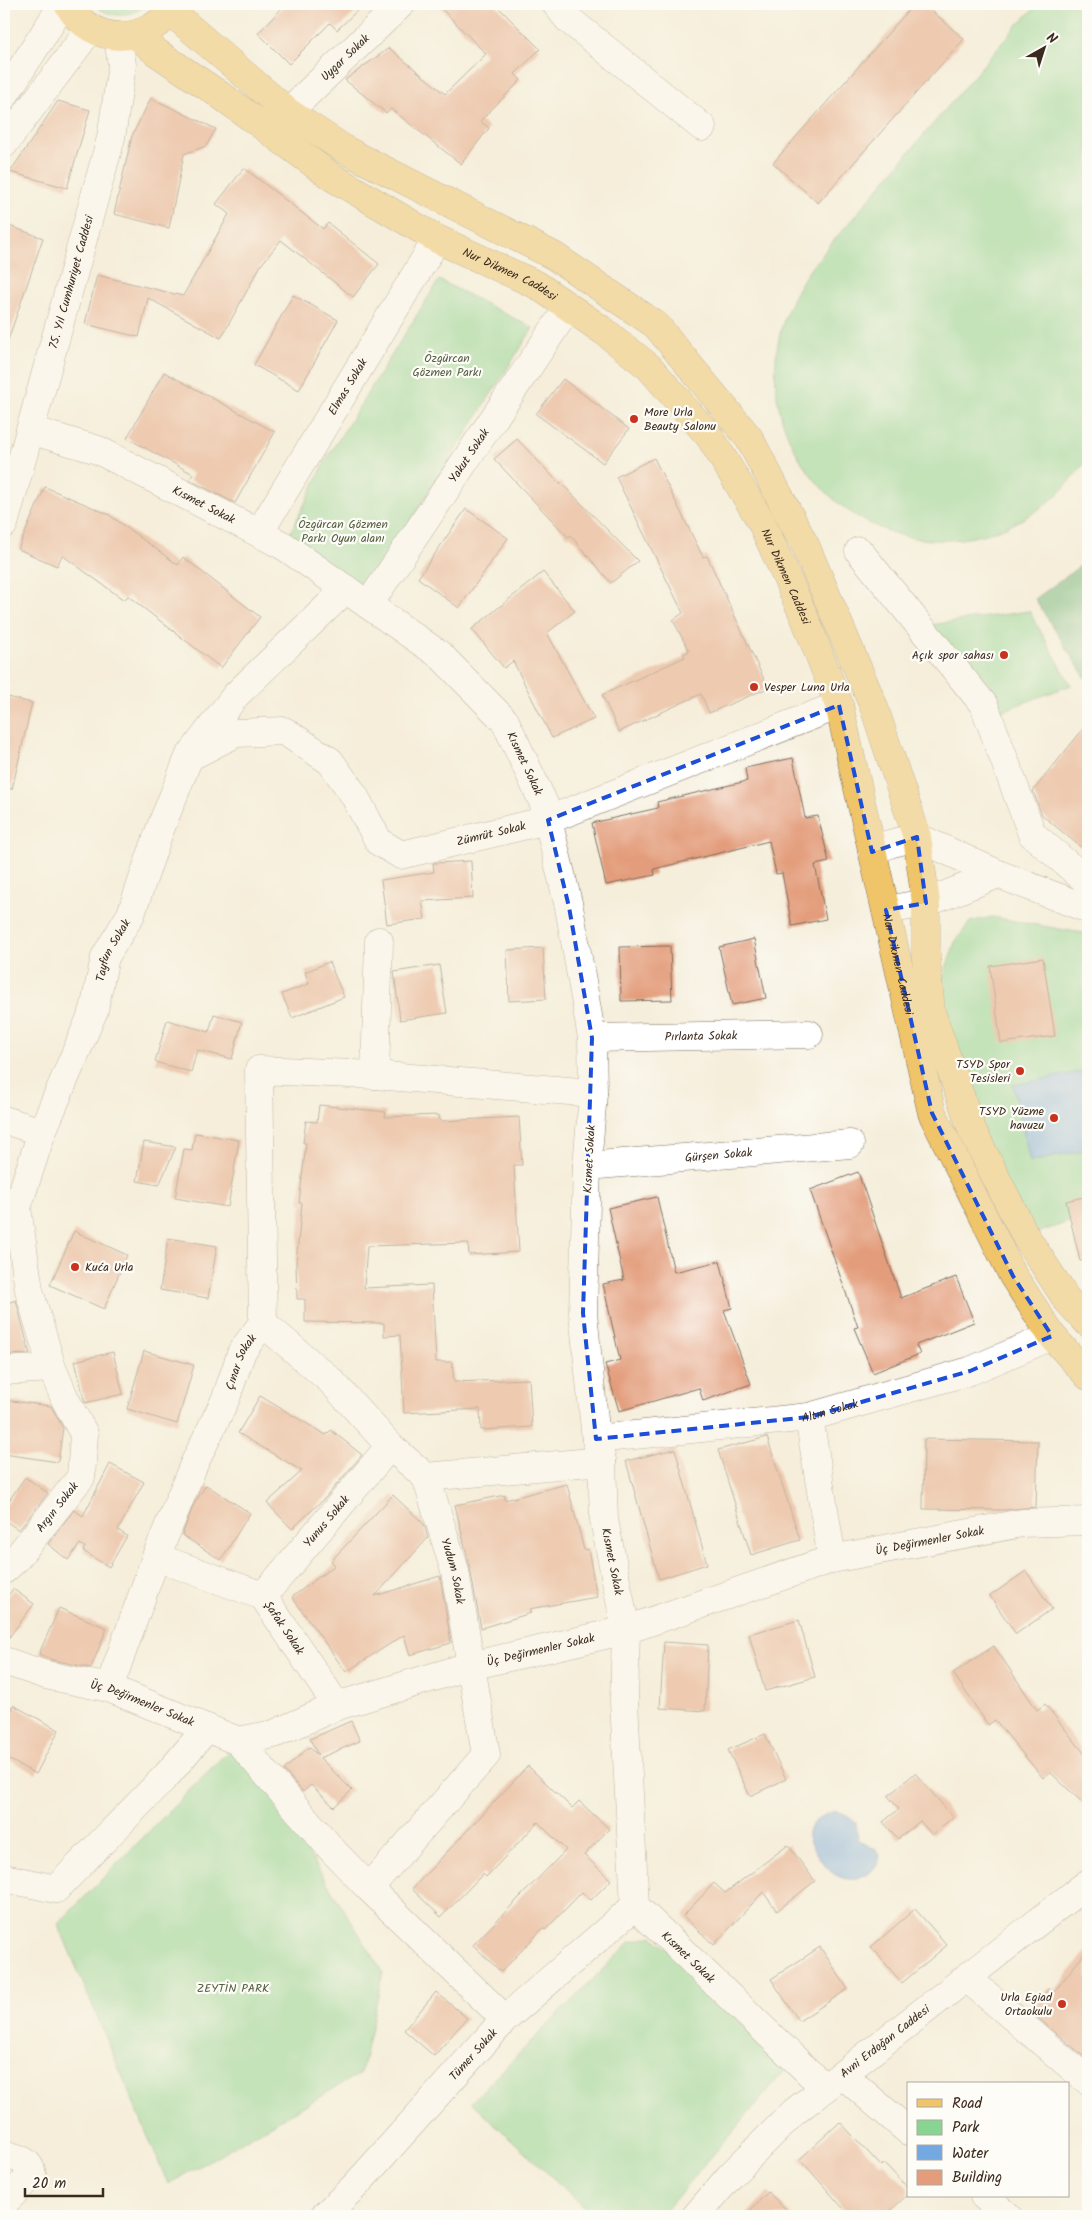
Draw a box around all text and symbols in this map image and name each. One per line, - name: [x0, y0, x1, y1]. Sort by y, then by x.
- north arrow: [1020, 22, 1070, 72]
- text: N: [1041, 27, 1062, 50]
- street label: Uygar Sokak: [317, 29, 375, 86]
- street label: 75. Yıl Cumhuriyet Caddesi: [44, 212, 99, 351]
- street label: Nur Dikmen Caddesi: [459, 243, 562, 307]
- park label: Özgürcan Gözmen Parkı: [412, 349, 482, 382]
- street label: Elmas Sokak: [323, 354, 373, 419]
- place label: More Urla Beauty Salonu: [644, 403, 716, 436]
- marker: More Urla Beauty Salonu: [628, 413, 640, 425]
- street label: Yakut Sokak: [444, 424, 495, 487]
- street label: Kısmet Sokak: [169, 481, 239, 529]
- park label: Özgürcan Gözmen Parkı Oyun alanı: [298, 515, 388, 548]
- street label: Nur Dikmen Caddesi: [756, 526, 816, 628]
- place label: Açık spor sahası: [912, 646, 994, 665]
- marker: Açık spor sahası: [998, 649, 1010, 661]
- place label: Vesper Luna Urla: [764, 678, 850, 697]
- marker: Vesper Luna Urla: [748, 681, 760, 693]
- street label: Kısmet Sokak: [501, 729, 548, 799]
- street label: Zümrüt Sokak: [455, 817, 528, 851]
- street label: Nur Dikmen Caddesi: [877, 912, 919, 1018]
- street label: Tayfun Sokak: [91, 915, 136, 983]
- street label: Pırlanta Sokak: [665, 1026, 738, 1047]
- place label: TSYD Spor Tesisleri: [956, 1055, 1011, 1088]
- marker: TSYD Spor Tesisleri: [1014, 1065, 1026, 1077]
- place label: TSYD Yüzme havuzu: [979, 1102, 1045, 1135]
- marker: TSYD Yüzme havuzu: [1048, 1112, 1060, 1124]
- street label: Kısmet Sokak: [578, 1124, 601, 1194]
- street label: Gürşen Sokak: [684, 1143, 753, 1168]
- place label: Kuća Urla: [85, 1258, 134, 1277]
- marker: Kuća Urla: [69, 1261, 81, 1273]
- street label: Çınar Sokak: [220, 1330, 262, 1393]
- street label: Altın Sokak: [801, 1394, 861, 1428]
- street label: Argın Sokak: [31, 1478, 84, 1537]
- street label: Yunus Sokak: [299, 1491, 355, 1552]
- street label: Üç Değirmenler Sokak: [874, 1521, 986, 1561]
- street label: Kısmet Sokak: [596, 1526, 628, 1597]
- street label: Yudum Sokak: [435, 1536, 469, 1606]
- street label: Şafak Sokak: [259, 1597, 309, 1659]
- street label: Üç Değirmenler Sokak: [485, 1628, 597, 1672]
- street label: Üç Değirmenler Sokak: [89, 1675, 197, 1732]
- street label: Kısmet Sokak: [657, 1927, 720, 1988]
- park label: ZEYTİN PARK: [197, 1979, 270, 1998]
- place label: Urla Egiad Ortaokulu: [1000, 1988, 1053, 2021]
- marker: Urla Egiad Ortaokulu: [1056, 1998, 1068, 2010]
- street label: Avni Erdoğan Caddesi: [836, 2000, 935, 2083]
- street label: Tümer Sokak: [445, 2024, 502, 2085]
- legend: [907, 2082, 1070, 2198]
- text: Road: [952, 2092, 983, 2116]
- text: Park: [952, 2116, 980, 2140]
- text: Water: [952, 2142, 989, 2166]
- scale bar: [25, 2165, 102, 2197]
- text: Building: [952, 2166, 1002, 2190]
- text: 20 m: [32, 2172, 66, 2196]

